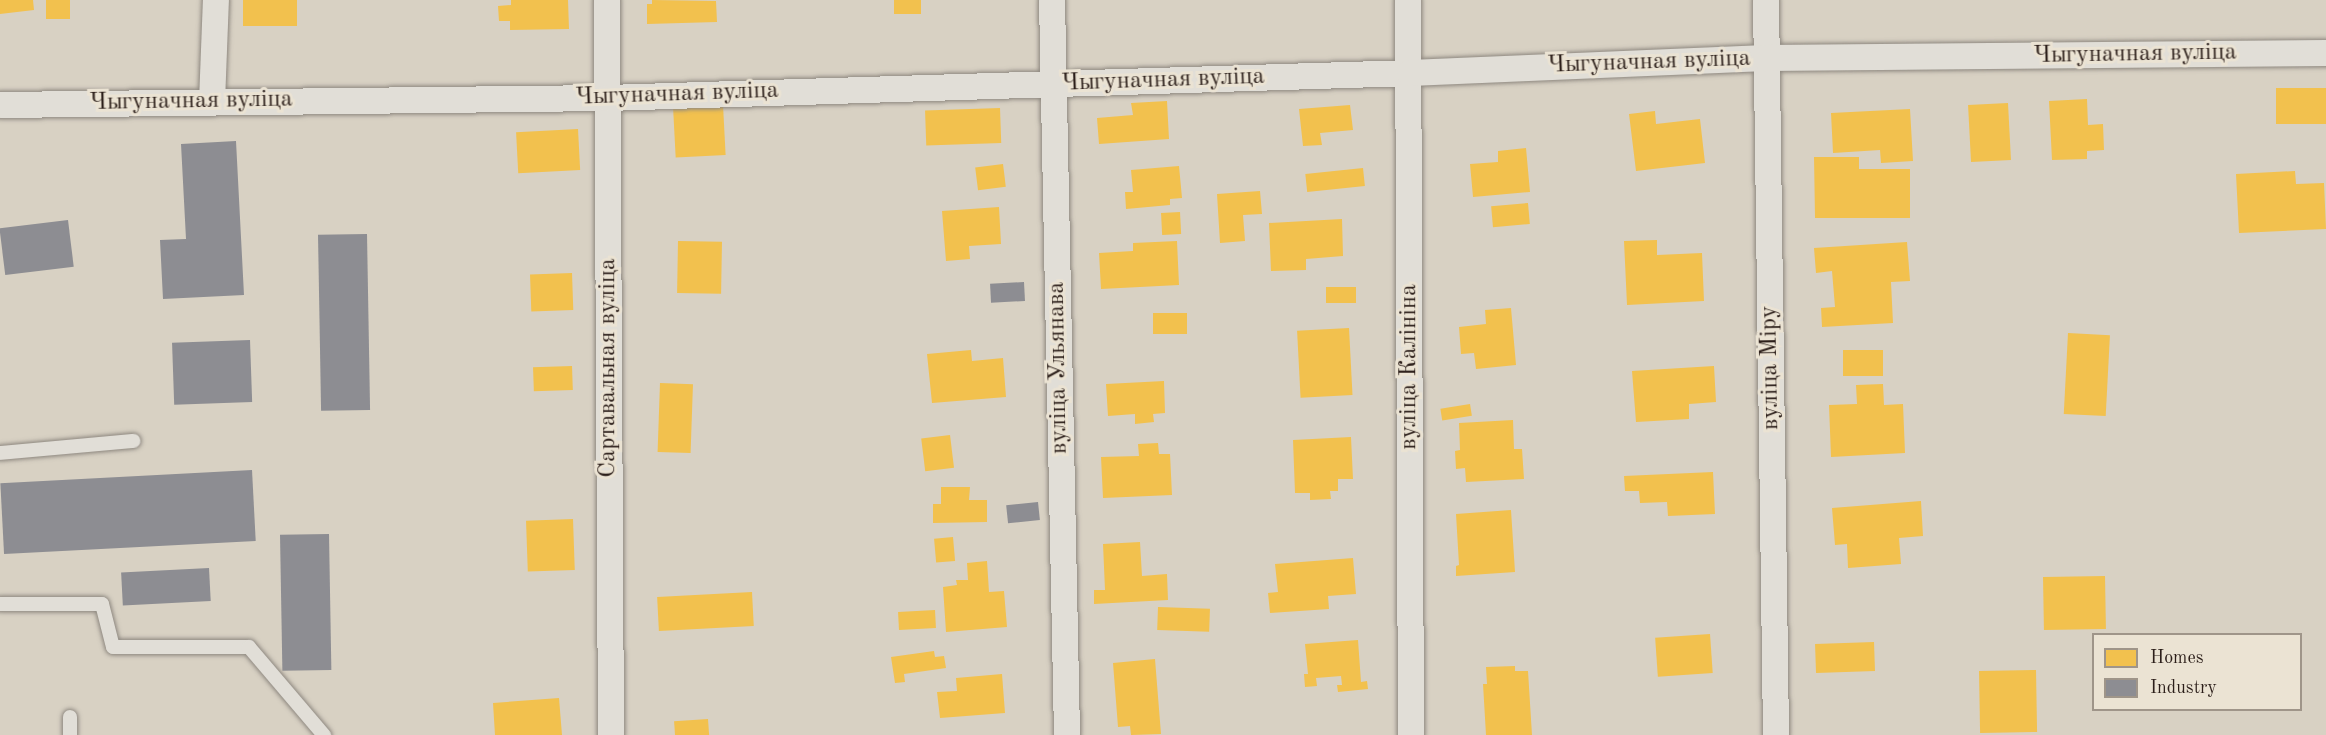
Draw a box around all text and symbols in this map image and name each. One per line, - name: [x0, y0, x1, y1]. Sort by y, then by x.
- street label: Чыгуначная вуліца: [2033, 39, 2237, 71]
- street label: Чыгуначная вуліца: [1547, 45, 1751, 81]
- street label: Чыгуначная вуліца: [1061, 63, 1265, 99]
- street label: Чыгуначная вуліца: [575, 77, 779, 113]
- street label: Чыгуначная вуліца: [89, 86, 293, 118]
- street label: Сартавальная вуліца: [595, 258, 623, 478]
- street label: вуліца Ульянава: [1043, 282, 1075, 454]
- street label: вуліца Калініна: [1396, 284, 1424, 450]
- street label: вуліца Міру: [1756, 306, 1786, 430]
- legend: [2092, 633, 2302, 711]
- text: Homes: [2150, 649, 2204, 667]
- text: Industry: [2150, 679, 2217, 697]

